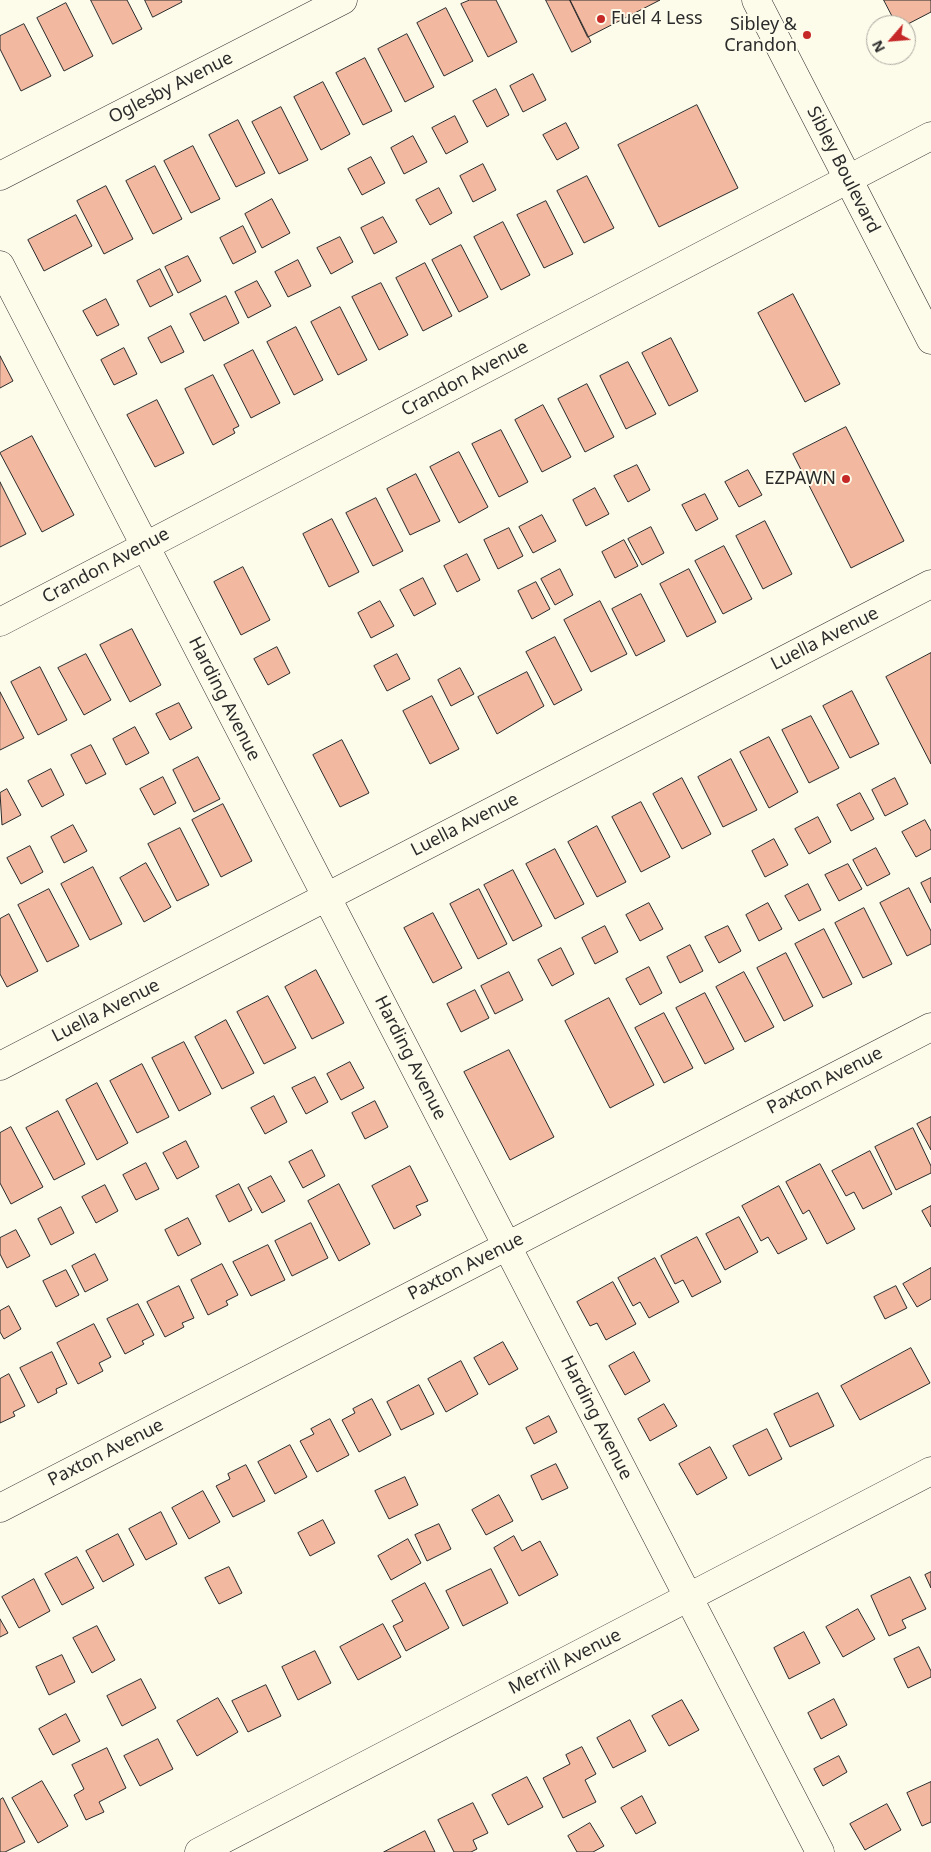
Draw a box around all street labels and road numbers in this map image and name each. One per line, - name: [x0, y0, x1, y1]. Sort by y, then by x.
- street label: Oglesby Avenue: [105, 47, 237, 129]
- street label: Sibley Boulevard: [802, 103, 884, 237]
- street label: Crandon Avenue: [398, 336, 532, 422]
- street label: Crandon Avenue: [39, 523, 173, 609]
- street label: Luella Avenue: [768, 603, 882, 675]
- street label: Harding Avenue: [183, 633, 265, 765]
- street label: Luella Avenue: [408, 789, 522, 861]
- street label: Luella Avenue: [49, 975, 163, 1047]
- street label: Harding Avenue: [369, 992, 451, 1124]
- street label: Paxton Avenue: [764, 1043, 886, 1119]
- street label: Paxton Avenue: [405, 1229, 527, 1305]
- street label: Harding Avenue: [555, 1352, 637, 1484]
- street label: Paxton Avenue: [45, 1415, 167, 1491]
- street label: Merrill Avenue: [505, 1624, 625, 1700]

